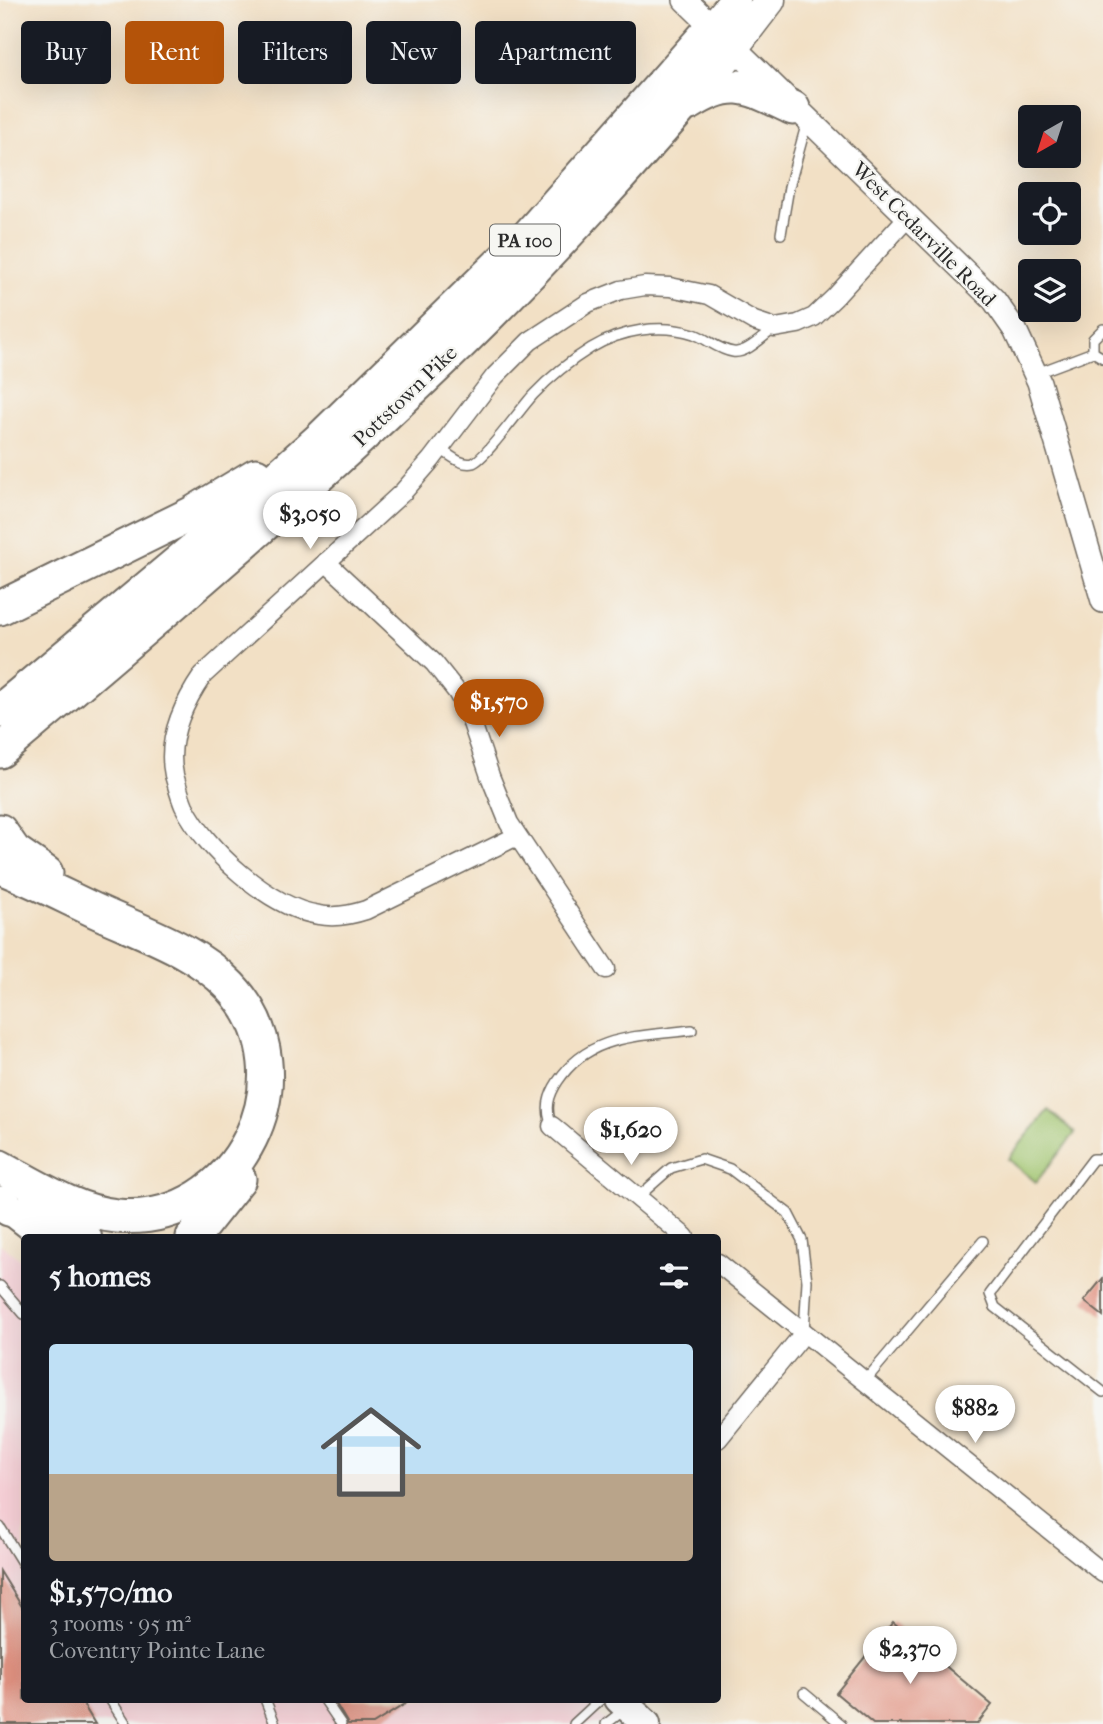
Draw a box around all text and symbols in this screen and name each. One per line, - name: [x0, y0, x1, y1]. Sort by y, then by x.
- chip: Buy: [21, 21, 111, 84]
- chip: Rent: [125, 21, 224, 84]
- chip: Filters: [238, 21, 352, 84]
- chip: New: [366, 21, 461, 84]
- chip: Apartment: [475, 21, 636, 84]
- north arrow: [1018, 105, 1082, 168]
- map controls: [1018, 105, 1081, 322]
- street label: West Cedarville Road: [846, 156, 1001, 311]
- button: locate: [1018, 182, 1081, 245]
- road number: PA 100: [490, 224, 560, 256]
- button: layers: [1018, 259, 1081, 322]
- street label: Pottstown Pike: [348, 340, 462, 452]
- pin: $3,050: [253, 491, 367, 551]
- text: $3,050: [279, 500, 341, 527]
- pin: $1,570: [442, 680, 556, 739]
- text: $1,570: [470, 688, 528, 715]
- pin: $1,620: [574, 1108, 688, 1167]
- text: $1,620: [600, 1116, 662, 1143]
- icon: filters: [655, 1257, 693, 1295]
- text: 5 homes: [49, 1259, 151, 1294]
- pin: $882: [934, 1386, 1016, 1445]
- icon: home: [308, 1389, 434, 1515]
- text: $882: [951, 1394, 999, 1421]
- text: $1,570/mo: [49, 1575, 172, 1610]
- text: 3 rooms · 95 m²: [49, 1610, 191, 1637]
- pin: $2,370: [853, 1626, 967, 1686]
- text: $2,370: [879, 1635, 941, 1662]
- text: Coventry Pointe Lane: [49, 1637, 265, 1664]

